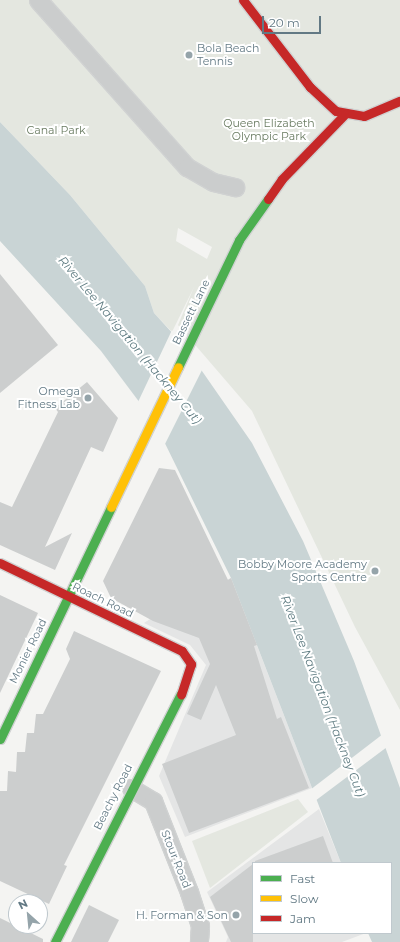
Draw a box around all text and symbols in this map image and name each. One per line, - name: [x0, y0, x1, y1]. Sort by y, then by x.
- scale bar: [264, 8, 323, 34]
- text: 20 m: [269, 15, 300, 30]
- place label: Bola Beach Tennis: [197, 42, 259, 68]
- marker: Bola Beach Tennis: [184, 50, 194, 60]
- park label: Queen Elizabeth Olympic Park: [223, 117, 315, 143]
- park label: Canal Park: [26, 123, 86, 137]
- water label: River Lee Navigation (Hackney Cut): [55, 253, 205, 427]
- street label: Bassett Lane: [170, 277, 212, 347]
- place label: Omega Fitness Lab: [18, 385, 80, 411]
- marker: Omega Fitness Lab: [83, 393, 93, 403]
- place label: Bobby Moore Academy Sports Centre: [238, 558, 367, 584]
- marker: Bobby Moore Academy Sports Centre: [370, 566, 380, 576]
- street label: Roach Road: [70, 579, 136, 621]
- water label: River Lee Navigation (Hackney Cut): [278, 593, 368, 799]
- street label: Monier Road: [7, 616, 49, 686]
- street label: Beachy Road: [91, 762, 135, 832]
- street label: Stour Road: [158, 828, 194, 890]
- legend: [252, 862, 392, 934]
- text: Fast: [290, 871, 315, 886]
- text: Slow: [290, 891, 319, 906]
- north arrow: [8, 894, 48, 934]
- text: N: [16, 896, 30, 912]
- place label: H. Forman & Son: [136, 908, 228, 922]
- marker: H. Forman & Son: [231, 910, 241, 920]
- text: Jam: [290, 911, 316, 926]

